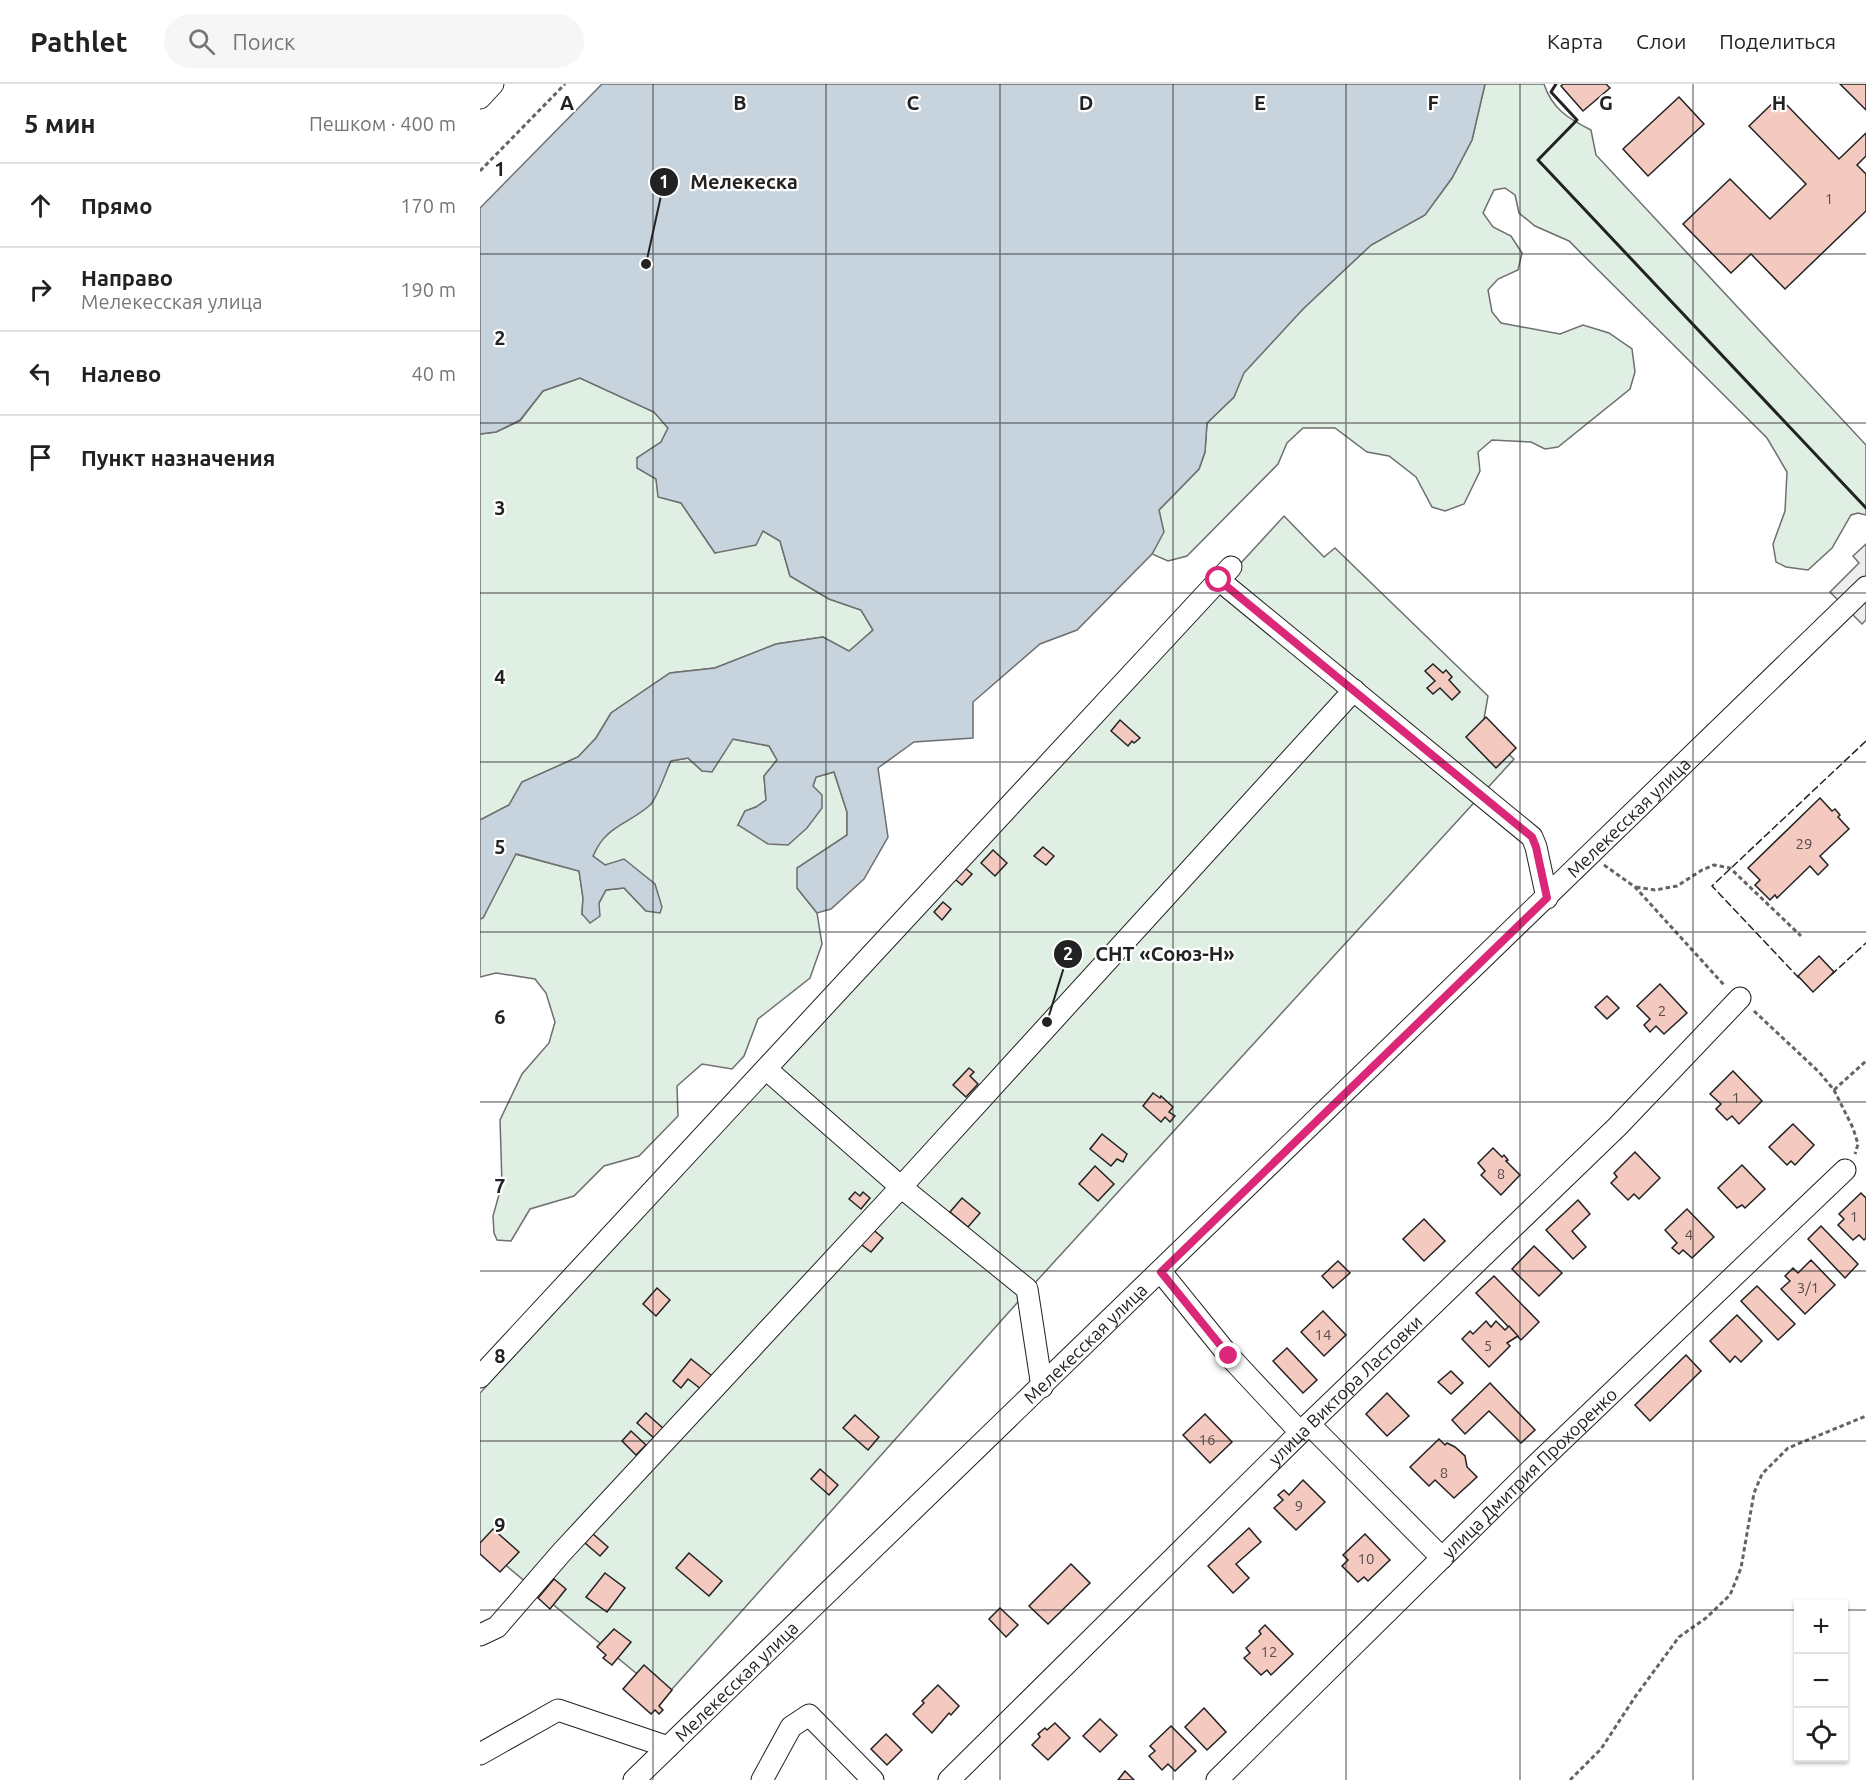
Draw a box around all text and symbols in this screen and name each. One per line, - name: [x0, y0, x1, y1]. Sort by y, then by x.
- search box: [164, 14, 584, 68]
- icon: search: [185, 25, 218, 58]
- text: Pathlet: [30, 26, 128, 57]
- text: Поиск: [233, 29, 295, 54]
- text: Карта: [1547, 29, 1603, 53]
- text: Слои: [1636, 29, 1686, 53]
- text: Поделиться: [1719, 29, 1836, 53]
- text: A: [560, 91, 574, 114]
- text: B: [733, 91, 747, 114]
- text: C: [907, 91, 920, 114]
- text: D: [1079, 91, 1093, 114]
- text: E: [1254, 91, 1266, 114]
- text: F: [1427, 91, 1439, 114]
- text: G: [1599, 91, 1613, 114]
- text: H: [1772, 91, 1786, 114]
- text: 5 мин: [24, 109, 96, 138]
- text: Пешком · 400 m: [309, 112, 456, 135]
- text: 1: [494, 157, 506, 180]
- callout: Мелекеска: [649, 163, 810, 201]
- text: Мелекеска: [690, 170, 798, 193]
- text: 1: [659, 171, 669, 191]
- icon: ahead: [24, 189, 57, 222]
- house number: 1: [1825, 190, 1833, 207]
- text: Прямо: [81, 193, 152, 218]
- text: 170 m: [400, 194, 456, 217]
- text: Направо: [81, 265, 173, 290]
- icon: right: [24, 273, 57, 306]
- text: 190 m: [400, 278, 456, 301]
- text: Мелекесская улица: [81, 290, 262, 313]
- text: 2: [494, 326, 506, 349]
- icon: left: [24, 357, 57, 390]
- text: Налево: [81, 361, 161, 386]
- text: 40 m: [412, 362, 456, 385]
- icon: arrive: [24, 441, 57, 474]
- text: Пункт назначения: [81, 445, 275, 470]
- text: 3: [494, 496, 506, 519]
- route start: [1205, 566, 1231, 592]
- text: 4: [494, 665, 506, 688]
- street label: Мелекесская улица: [1563, 753, 1694, 881]
- text: 5: [494, 835, 506, 858]
- house number: 29: [1796, 835, 1812, 852]
- callout: СНТ «Союз-Н»: [1053, 935, 1247, 973]
- text: СНТ «Союз-Н»: [1095, 942, 1235, 965]
- text: 2: [1063, 943, 1073, 963]
- house number: 2: [1658, 1002, 1666, 1019]
- text: 6: [494, 1005, 506, 1028]
- house number: 1: [1732, 1089, 1740, 1106]
- house number: 8: [1497, 1165, 1505, 1182]
- text: 7: [494, 1174, 506, 1197]
- house number: 1: [1850, 1208, 1858, 1225]
- house number: 4: [1685, 1226, 1693, 1243]
- street label: Мелекесская улица: [1020, 1279, 1151, 1407]
- house number: 3/1: [1797, 1279, 1819, 1296]
- street label: улица Виктора Ластовки: [1264, 1311, 1426, 1469]
- house number: 14: [1315, 1326, 1331, 1343]
- house number: 5: [1484, 1337, 1492, 1354]
- route end: [1215, 1342, 1241, 1368]
- text: 8: [494, 1344, 506, 1367]
- street label: улица Дмитрия Прохоренко: [1438, 1383, 1621, 1562]
- house number: 16: [1199, 1431, 1215, 1448]
- house number: 8: [1440, 1464, 1448, 1481]
- house number: 9: [1295, 1497, 1303, 1514]
- text: 9: [494, 1513, 506, 1536]
- house number: 10: [1358, 1550, 1374, 1567]
- map controls: [1794, 1600, 1848, 1762]
- button: +: [1794, 1600, 1848, 1654]
- street label: Мелекесская улица: [670, 1617, 802, 1745]
- house number: 12: [1261, 1643, 1277, 1660]
- button: −: [1794, 1654, 1848, 1708]
- button: locate: [1794, 1708, 1848, 1762]

